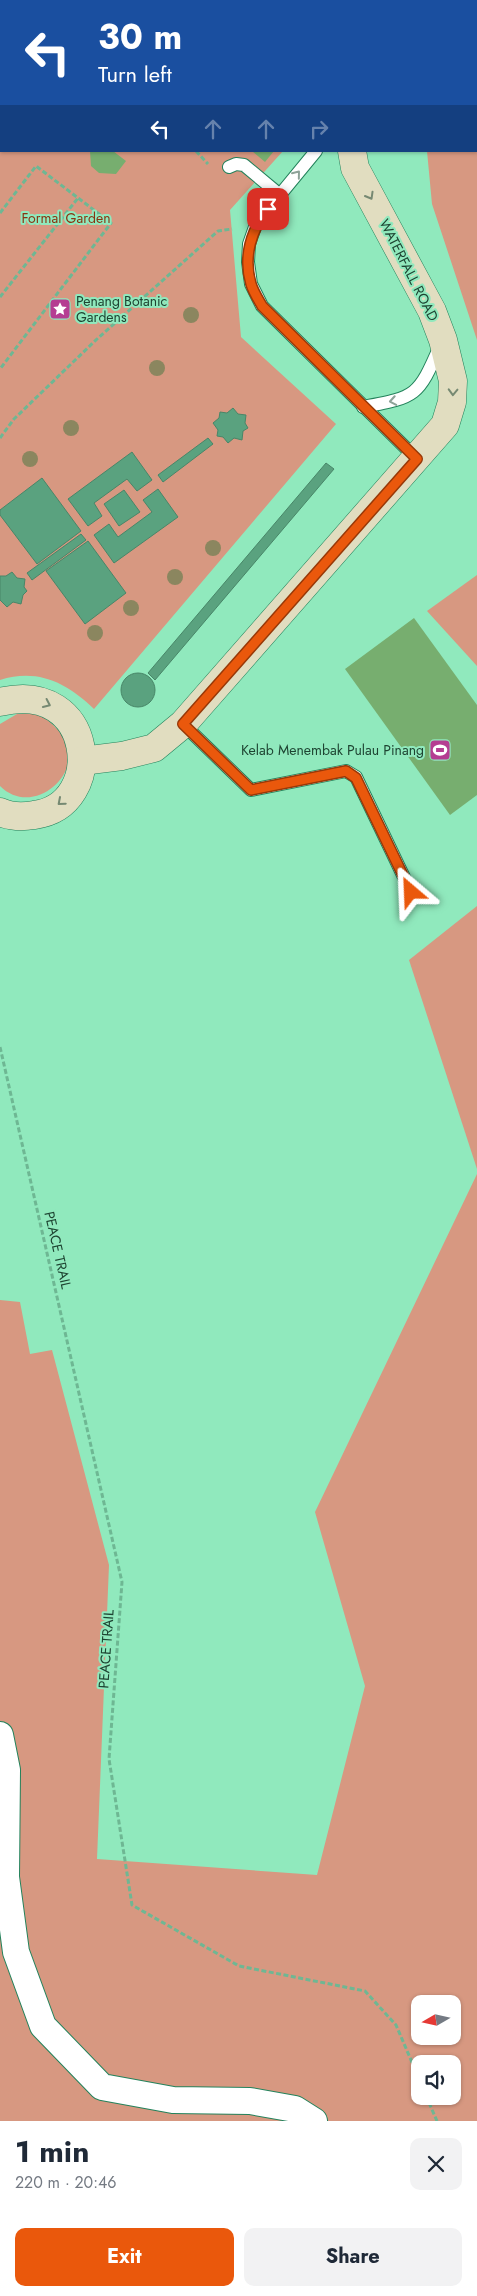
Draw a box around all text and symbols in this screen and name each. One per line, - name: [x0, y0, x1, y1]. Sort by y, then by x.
- text: 30 m: [98, 12, 182, 62]
- icon: left: [15, 20, 80, 85]
- text: Turn left: [98, 58, 172, 90]
- icon: left: [146, 115, 174, 143]
- icon: ahead: [199, 115, 227, 143]
- icon: ahead: [252, 115, 280, 143]
- icon: right: [305, 115, 333, 143]
- one-way arrow: [291, 171, 300, 180]
- pin: [247, 188, 289, 230]
- one-way arrow: [364, 190, 374, 199]
- icon: arrive: [254, 195, 282, 223]
- park label: Formal Garden: [21, 208, 111, 228]
- street label: WATERFALL ROAD: [375, 216, 443, 324]
- place label: Penang Botanic Gardens: [76, 291, 167, 327]
- place icon: Penang Botanic Gardens: [48, 297, 72, 321]
- one-way arrow: [447, 388, 458, 396]
- one-way arrow: [388, 395, 397, 406]
- one-way arrow: [42, 697, 51, 708]
- sports icon: Kelab Menembak Pulau Pinang: [428, 738, 452, 762]
- place label: Kelab Menembak Pulau Pinang: [241, 740, 424, 760]
- one-way arrow: [57, 797, 66, 806]
- position arrow: [384, 865, 436, 917]
- street label: PEACE TRAIL: [39, 1209, 77, 1291]
- street label: PEACE TRAIL: [93, 1608, 119, 1689]
- north arrow: [411, 1995, 461, 2045]
- map controls: [411, 1995, 461, 2105]
- button: sound: [411, 2055, 461, 2105]
- text: 1 min: [15, 2130, 89, 2173]
- button: close: [410, 2138, 462, 2190]
- text: 220 m · 20:46: [15, 2171, 117, 2194]
- button: Exit: [15, 2228, 234, 2286]
- button: Share: [244, 2228, 462, 2286]

